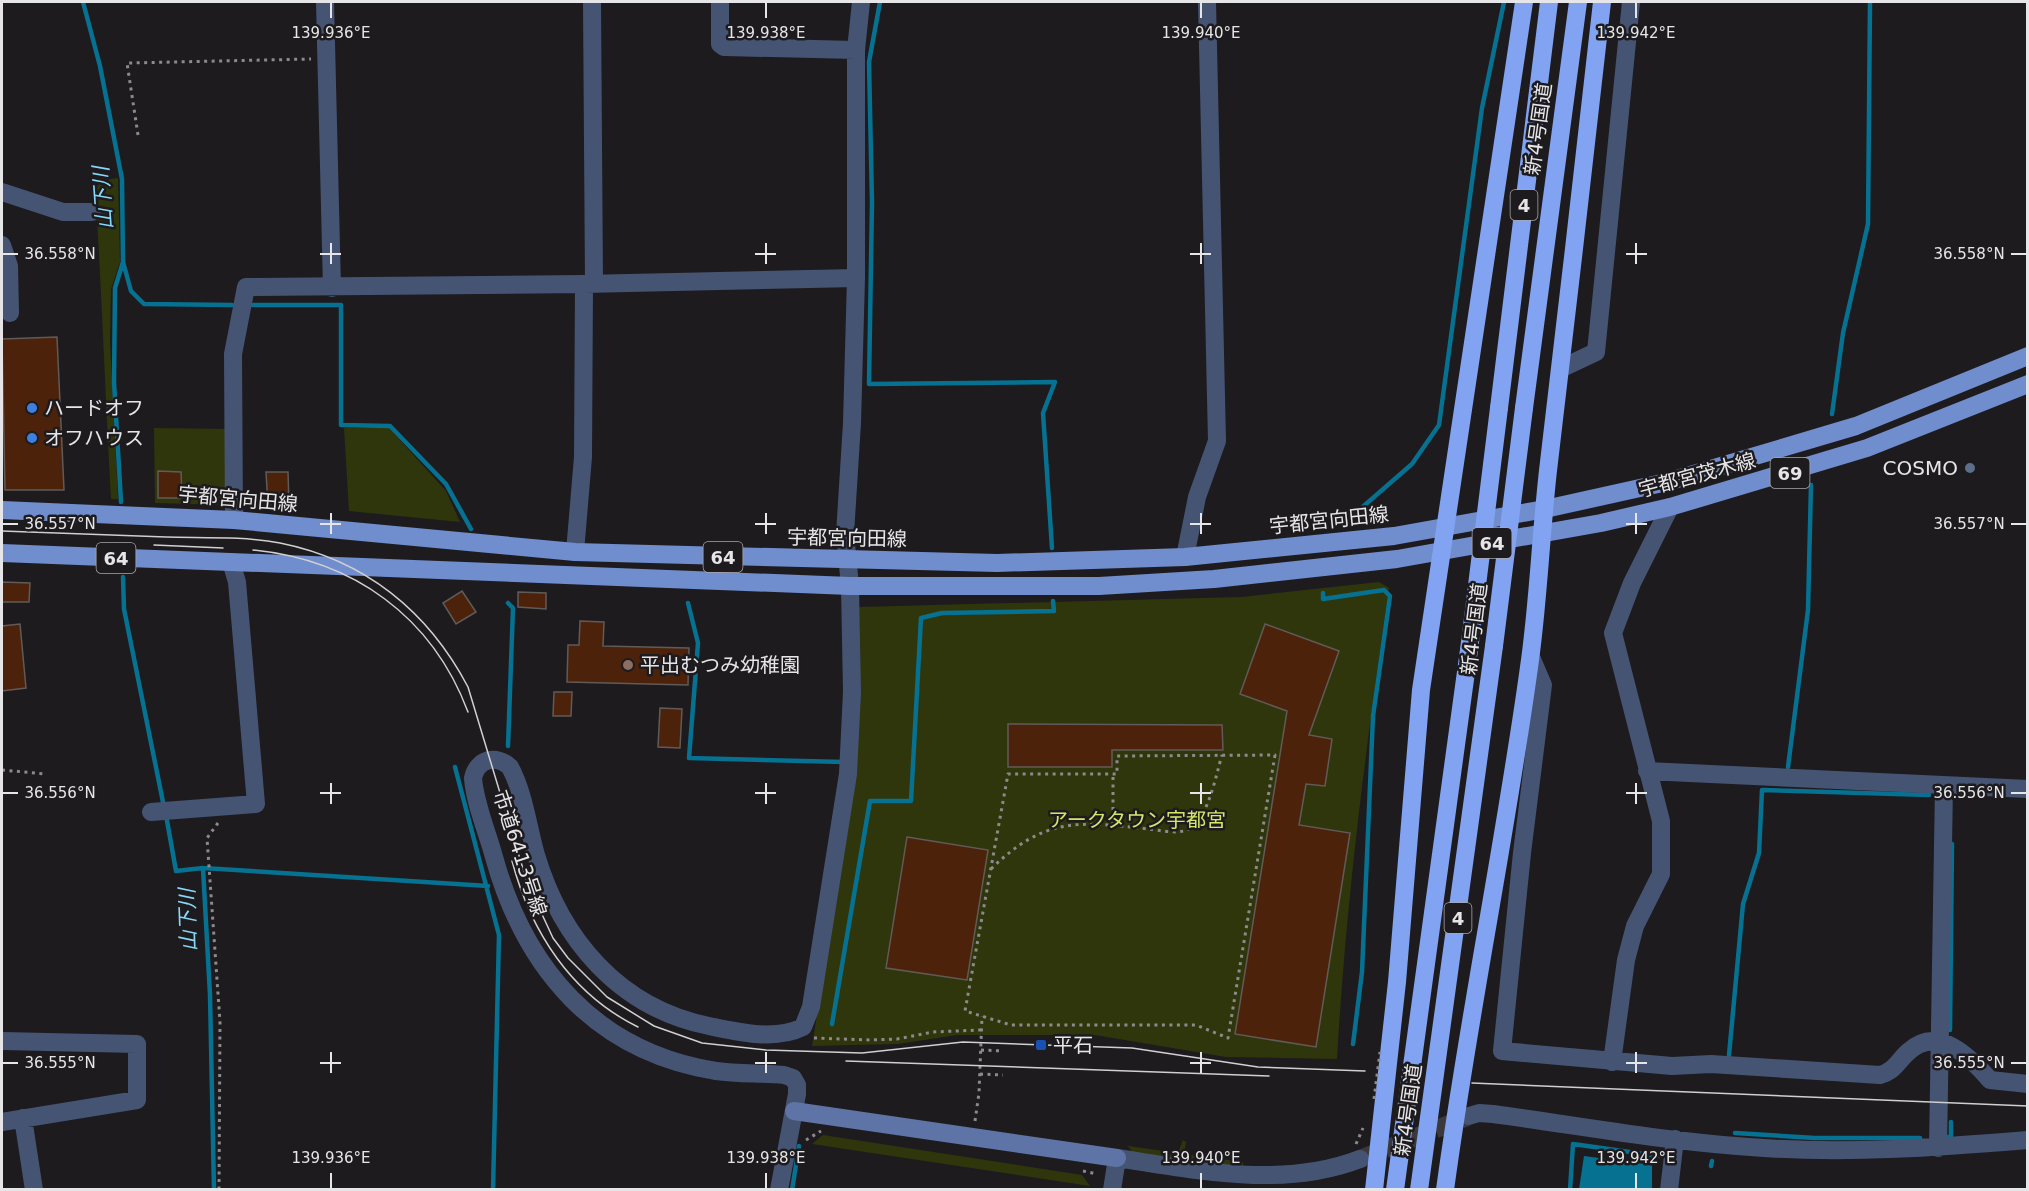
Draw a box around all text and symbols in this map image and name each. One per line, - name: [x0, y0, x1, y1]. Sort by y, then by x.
- text: 139.936°E: [291, 24, 371, 42]
- text: 139.938°E: [726, 24, 806, 42]
- text: 139.940°E: [1161, 24, 1241, 42]
- text: 139.942°E: [1596, 24, 1676, 42]
- street label: 新4号国道: [1520, 81, 1556, 177]
- water label: 山下川: [89, 164, 117, 230]
- road number: 4: [1510, 190, 1538, 220]
- text: 36.558°N: [24, 245, 96, 263]
- text: 36.558°N: [1933, 245, 2005, 263]
- place label: ハードオフ: [44, 396, 144, 420]
- marker: ハードオフ: [25, 401, 39, 415]
- place label: オフハウス: [44, 426, 144, 450]
- marker: オフハウス: [25, 431, 39, 445]
- street label: 宇都宮茂木線: [1636, 448, 1758, 502]
- place label: COSMO: [1883, 456, 1958, 480]
- road number: 69: [1770, 458, 1810, 488]
- marker: COSMO: [1963, 461, 1977, 475]
- street label: 宇都宮向田線: [177, 482, 299, 516]
- street label: 宇都宮向田線: [1268, 502, 1390, 538]
- text: 36.557°N: [24, 515, 96, 533]
- text: 36.557°N: [1933, 515, 2005, 533]
- street label: 宇都宮向田線: [787, 525, 907, 551]
- road number: 64: [1472, 528, 1512, 558]
- road number: 64: [704, 542, 742, 572]
- road number: 64: [96, 543, 136, 573]
- street label: 新4号国道: [1456, 582, 1492, 676]
- place label: 平出むつみ幼稚園: [640, 653, 800, 677]
- marker: 平出むつみ幼稚園: [621, 658, 635, 672]
- text: 36.556°N: [24, 784, 96, 802]
- text: 36.556°N: [1933, 784, 2005, 802]
- street label: 市道6413号線: [488, 787, 552, 919]
- park label: アークタウン宇都宮: [1048, 808, 1226, 832]
- water label: 山下川: [175, 886, 201, 952]
- road number: 4: [1444, 903, 1472, 933]
- place label: 平石: [1053, 1033, 1093, 1057]
- marker: 平石: [1034, 1038, 1048, 1052]
- text: 36.555°N: [24, 1054, 96, 1072]
- text: 36.555°N: [1933, 1054, 2005, 1072]
- street label: 新4号国道: [1390, 1062, 1426, 1158]
- text: 139.936°E: [291, 1149, 371, 1167]
- text: 139.938°E: [726, 1149, 806, 1167]
- text: 139.940°E: [1161, 1149, 1241, 1167]
- text: 139.942°E: [1596, 1149, 1676, 1167]

